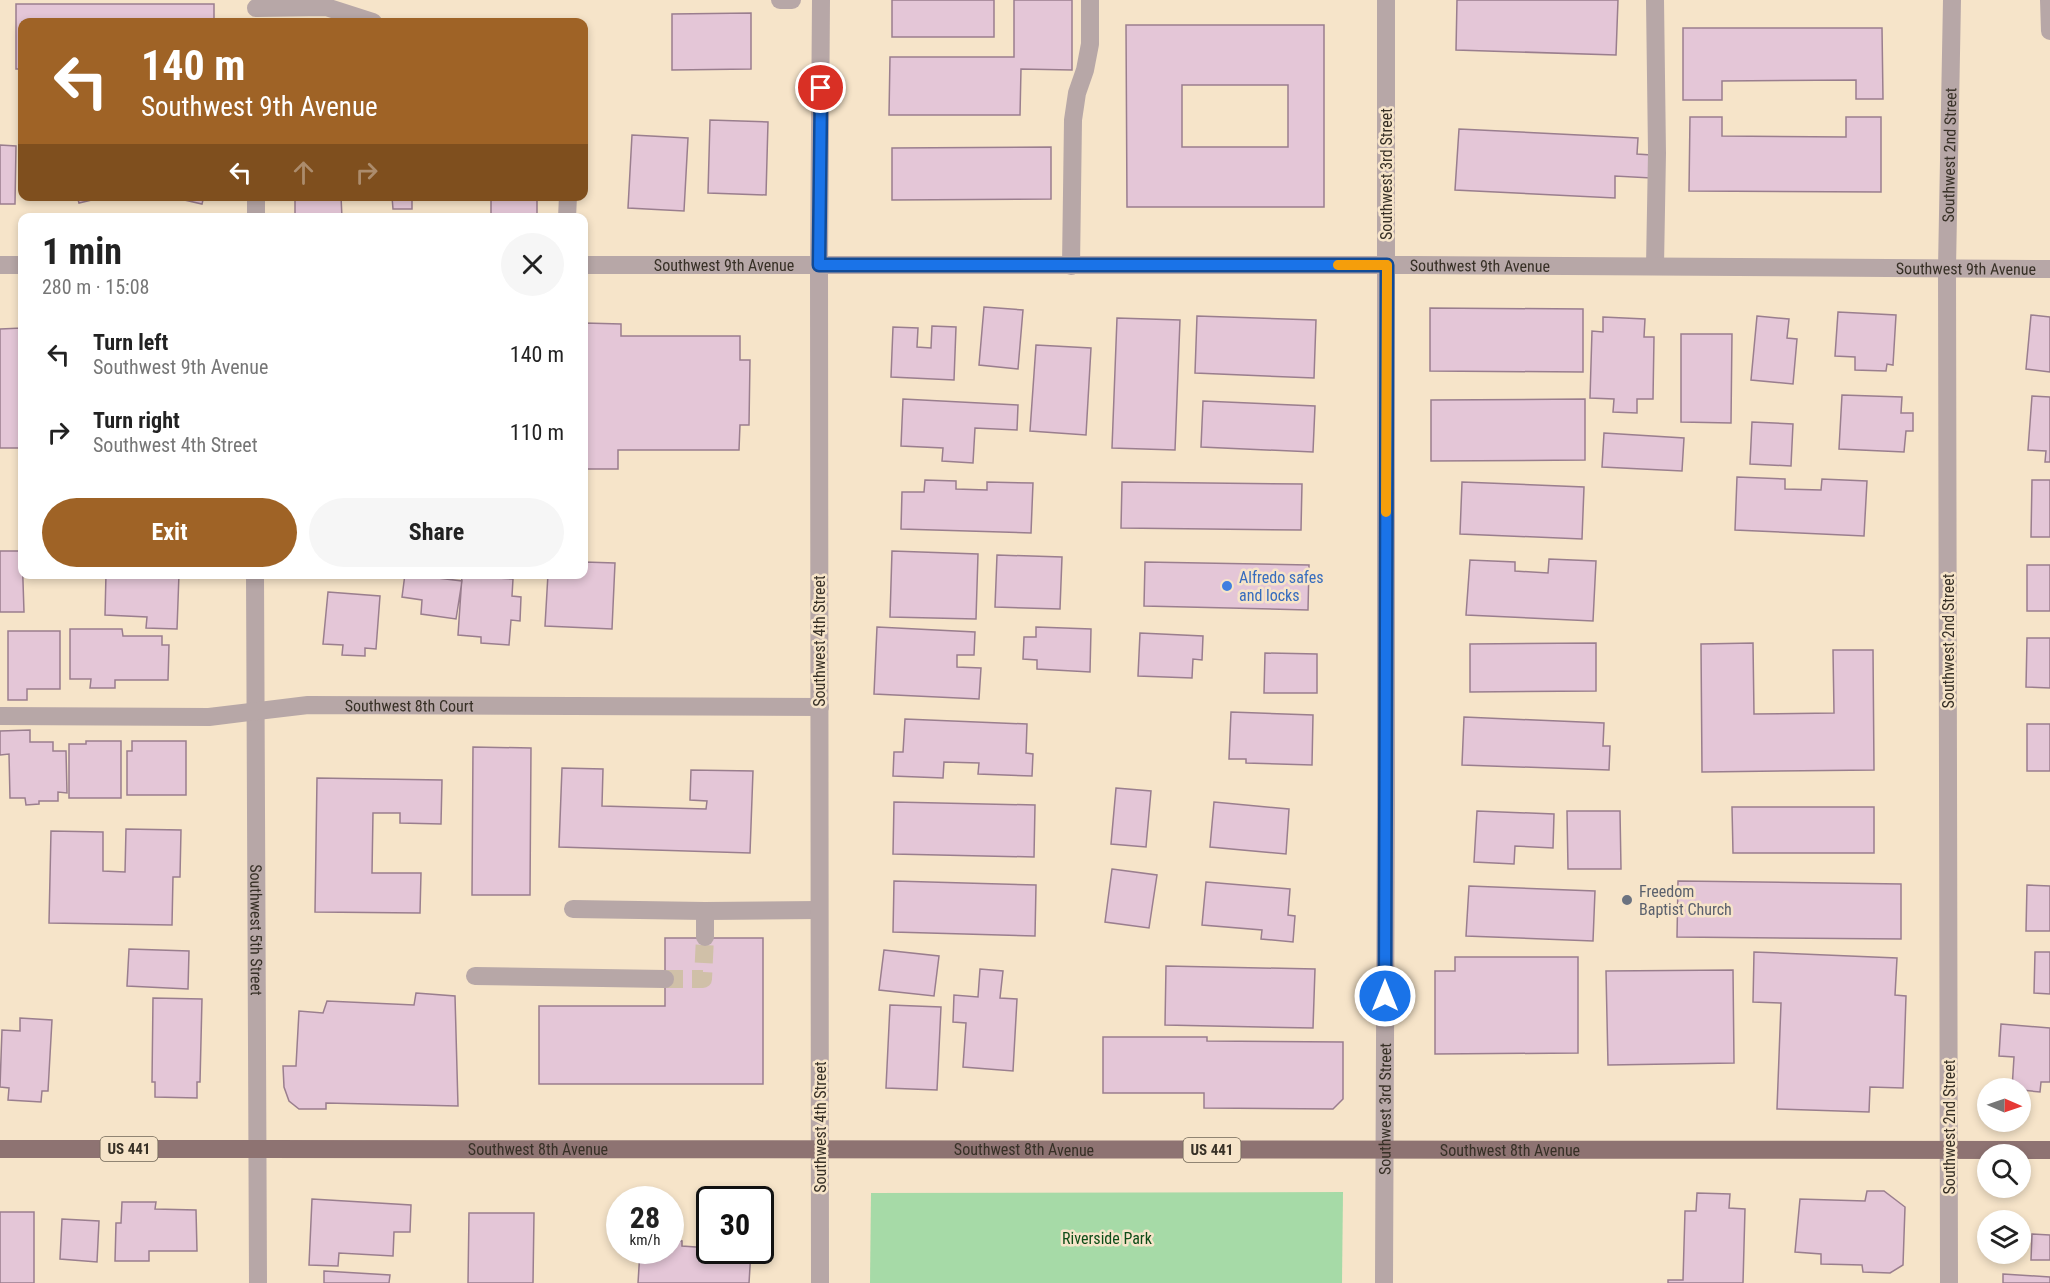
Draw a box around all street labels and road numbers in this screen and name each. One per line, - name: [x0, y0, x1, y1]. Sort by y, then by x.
- street label: Southwest 2nd Street: [1938, 87, 1960, 223]
- street label: Southwest 3rd Street: [1377, 108, 1396, 240]
- street label: Southwest 9th Avenue: [1410, 255, 1550, 275]
- street label: Southwest 9th Avenue: [654, 256, 794, 275]
- street label: Southwest 9th Avenue: [1896, 259, 2036, 278]
- street label: Southwest 2nd Street: [1939, 573, 1958, 708]
- street label: Southwest 4th Street: [810, 575, 829, 707]
- street label: Southwest 8th Court: [345, 696, 474, 715]
- street label: Southwest 5th Street: [247, 864, 266, 996]
- street label: Southwest 3rd Street: [1375, 1043, 1395, 1175]
- street label: Southwest 2nd Street: [1940, 1059, 1959, 1194]
- street label: Southwest 4th Street: [811, 1061, 830, 1193]
- road number: US 441: [100, 1137, 158, 1161]
- road number: US 441: [1184, 1138, 1240, 1162]
- street label: Southwest 8th Avenue: [468, 1140, 608, 1159]
- street label: Southwest 8th Avenue: [954, 1140, 1094, 1159]
- street label: Southwest 8th Avenue: [1440, 1140, 1580, 1159]

